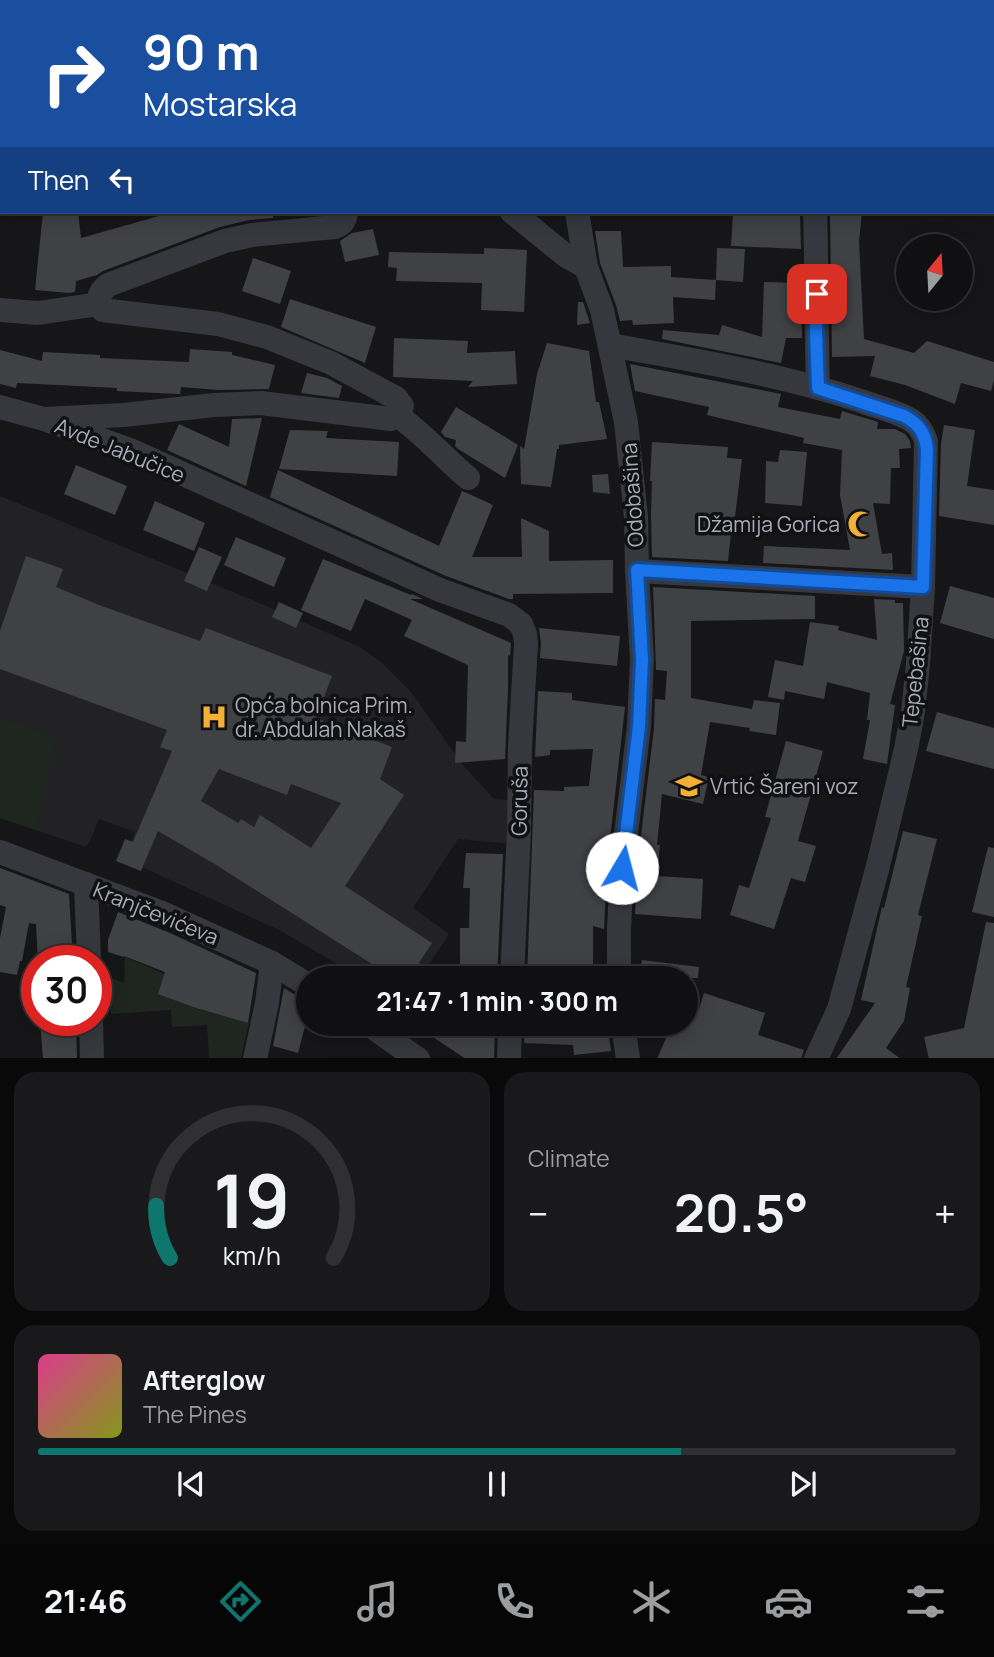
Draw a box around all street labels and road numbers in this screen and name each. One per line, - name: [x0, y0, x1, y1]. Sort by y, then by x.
- street label: Avde Jabučice: [51, 411, 189, 489]
- street label: Odobašina: [614, 442, 650, 548]
- street label: Tepebašina: [895, 615, 935, 729]
- street label: Goruša: [504, 766, 534, 836]
- street label: Kranjčevićeva: [89, 875, 223, 951]

